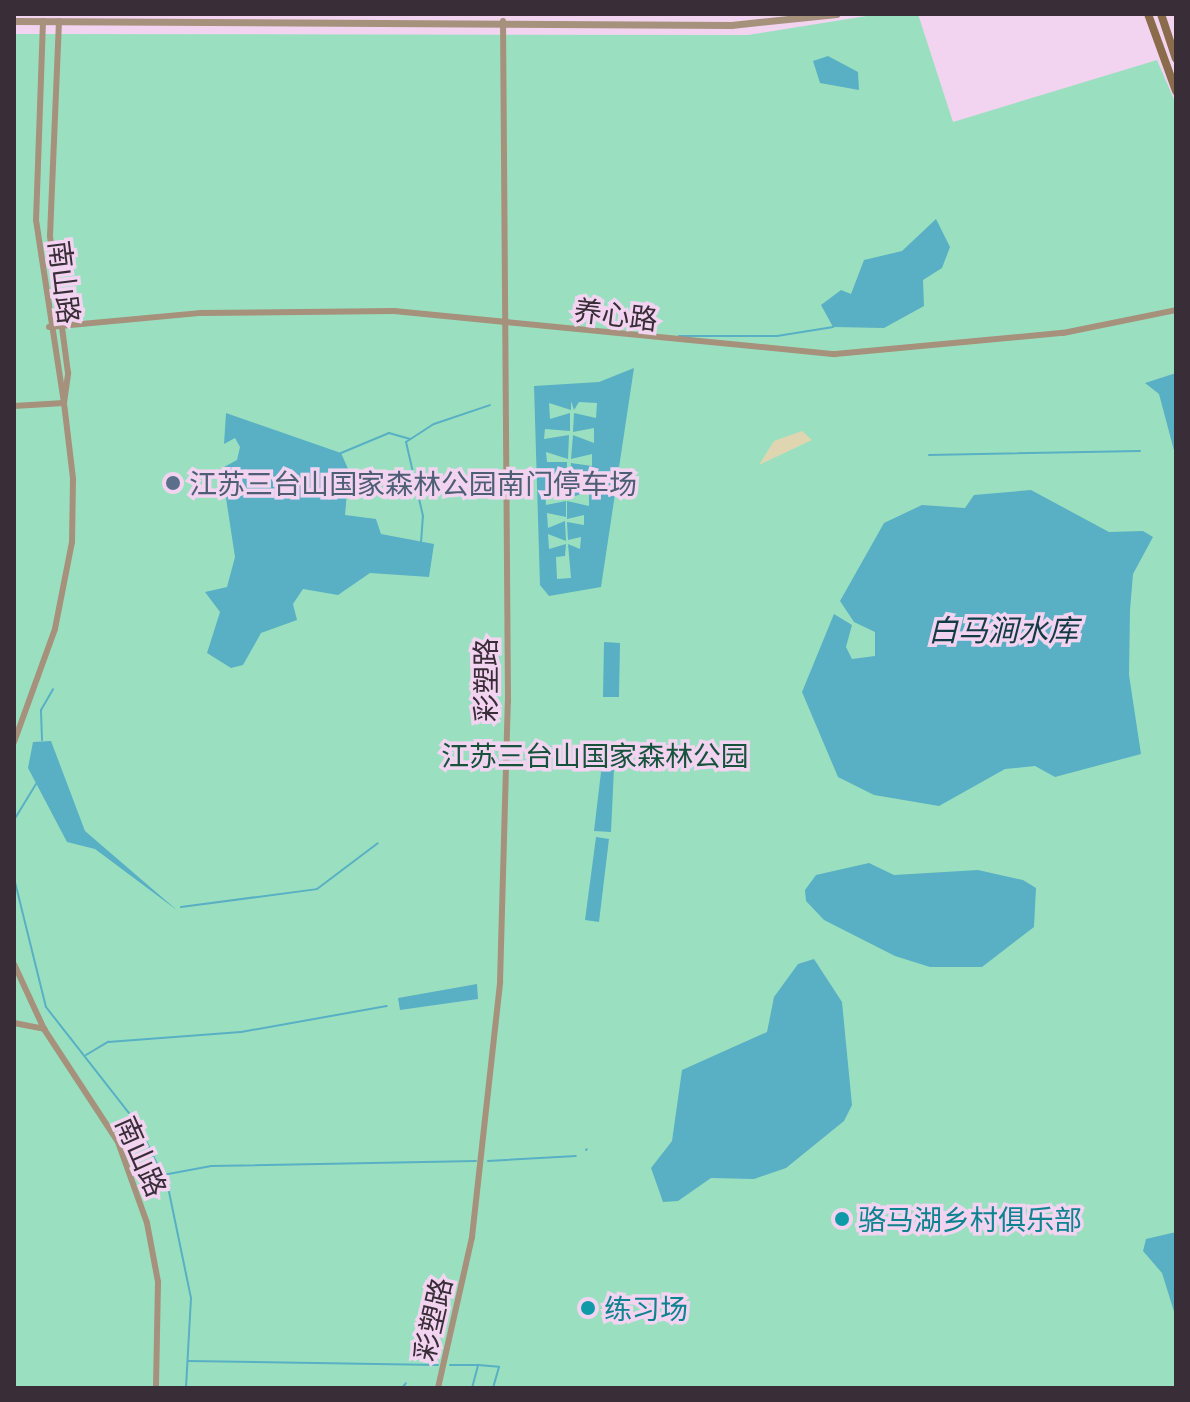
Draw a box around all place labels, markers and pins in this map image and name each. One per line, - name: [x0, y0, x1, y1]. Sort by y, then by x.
- place label: 江苏三台山国家森林公园南门停车场: [189, 466, 637, 500]
- marker: 江苏三台山国家森林公园南门停车场: [164, 474, 182, 492]
- place label: 骆马湖乡村俱乐部: [858, 1202, 1082, 1236]
- marker: 骆马湖乡村俱乐部: [833, 1210, 851, 1228]
- place label: 练习场: [604, 1291, 688, 1325]
- marker: 练习场: [579, 1299, 597, 1317]

